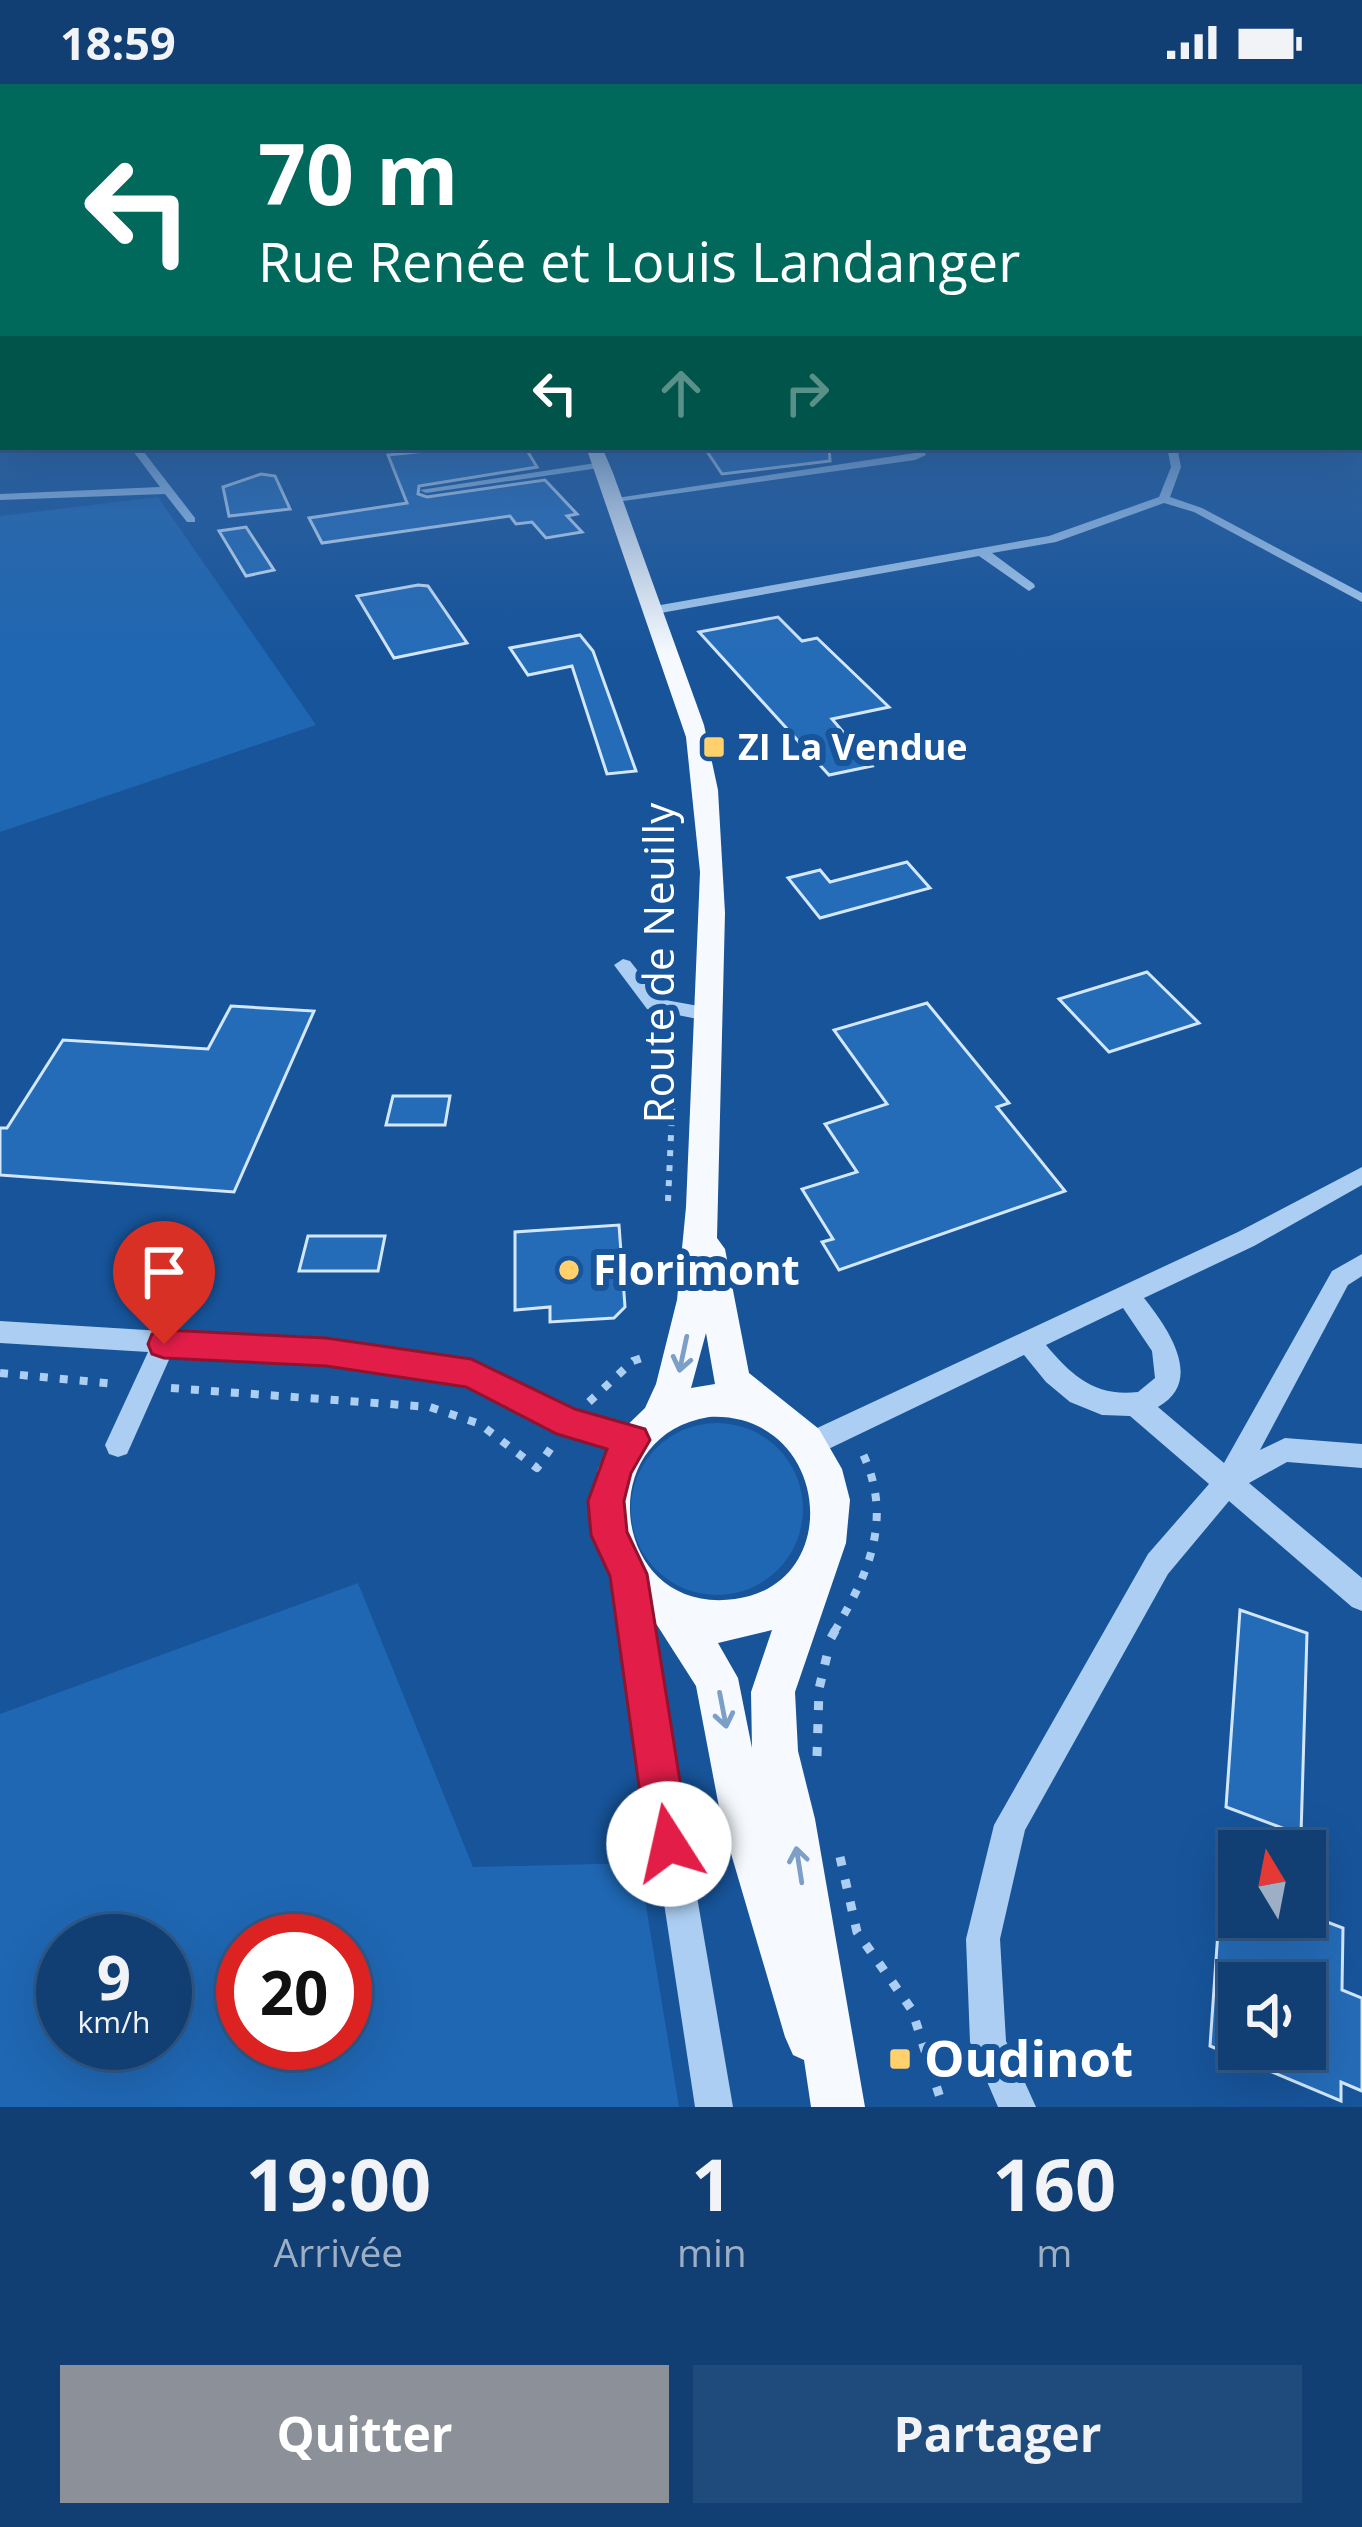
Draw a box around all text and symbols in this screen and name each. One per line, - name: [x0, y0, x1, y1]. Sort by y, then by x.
- text: 18:59: [60, 12, 176, 73]
- text: 70 m: [258, 115, 458, 230]
- icon: left: [60, 132, 216, 288]
- text: Rue Renée et Louis Landanger: [258, 224, 1020, 298]
- icon: left: [522, 360, 588, 426]
- icon: ahead: [648, 360, 714, 426]
- icon: right: [774, 360, 840, 426]
- place label: ZI La Vendue: [738, 722, 968, 771]
- marker: ZI La Vendue: [701, 734, 727, 760]
- street label: Route de Neuilly: [629, 802, 686, 1123]
- pin: [113, 1221, 215, 1344]
- icon: arrive: [131, 1239, 197, 1305]
- place label: Florimont: [593, 1240, 800, 1297]
- marker: Florimont: [556, 1257, 582, 1283]
- one-way arrow: [671, 1334, 693, 1373]
- one-way arrow: [712, 1690, 735, 1729]
- position arrow: [606, 1781, 732, 1907]
- north arrow: [1218, 1830, 1326, 1938]
- map controls: [1218, 1830, 1326, 2070]
- one-way arrow: [787, 1847, 810, 1886]
- speed limit sign: 20: [216, 1914, 372, 2070]
- text: 9: [97, 1936, 131, 2018]
- button: sound: [1218, 1962, 1326, 2070]
- text: km/h: [78, 2001, 150, 2042]
- place label: Oudinot: [924, 2022, 1133, 2092]
- marker: Oudinot: [887, 2046, 913, 2072]
- text: 19:00: [246, 2134, 431, 2232]
- text: 1: [691, 2134, 732, 2232]
- text: 160: [993, 2134, 1116, 2232]
- text: Arrivée: [274, 2225, 403, 2278]
- text: min: [677, 2225, 747, 2278]
- text: m: [1036, 2225, 1072, 2278]
- button: Quitter: [60, 2365, 669, 2503]
- button: Partager: [693, 2365, 1302, 2503]

